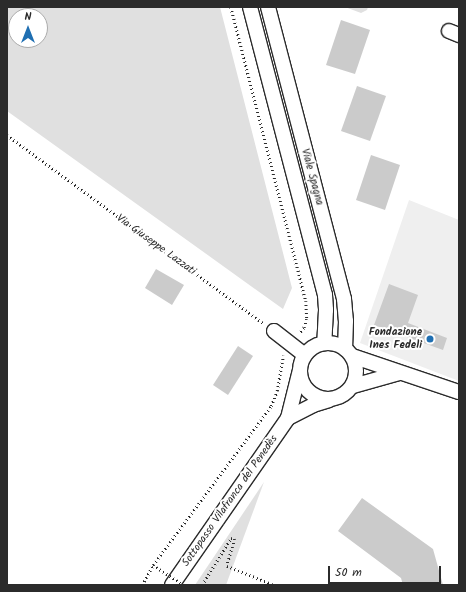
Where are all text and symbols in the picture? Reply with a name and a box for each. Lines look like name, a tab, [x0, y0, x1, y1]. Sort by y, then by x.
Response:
north arrow	[8, 8, 48, 48]
text: N	[25, 8, 31, 26]
street label: Viale Spagna	[298, 147, 326, 207]
street label: Via Giuseppe Lazzati	[114, 212, 198, 278]
place label: Fondazione Ines Fedeli	[369, 326, 422, 352]
marker: Fondazione Ines Fedeli	[425, 334, 435, 344]
street label: Sottopasso Vilafranca del Penedès	[179, 433, 281, 569]
scale bar	[330, 558, 443, 584]
text: 50 m	[335, 563, 362, 582]

